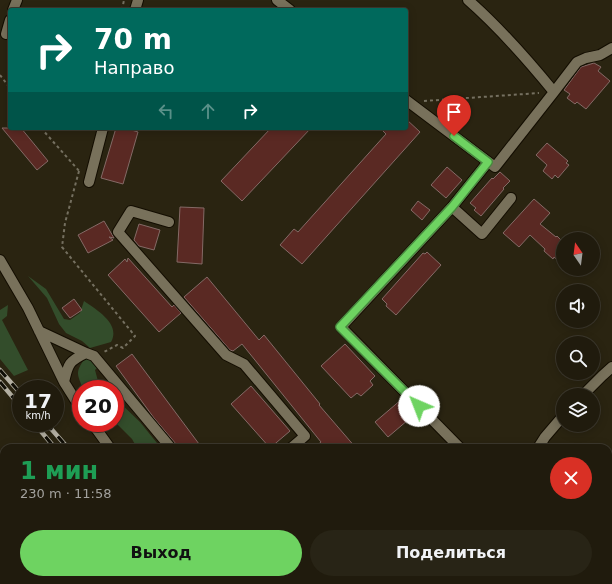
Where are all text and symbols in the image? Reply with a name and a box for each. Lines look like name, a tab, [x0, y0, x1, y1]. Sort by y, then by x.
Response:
text: 70 m	[94, 23, 172, 56]
icon: right	[28, 24, 80, 76]
text: Направо	[94, 57, 174, 78]
pin	[437, 95, 471, 136]
icon: left	[155, 100, 177, 122]
icon: ahead	[197, 100, 219, 122]
icon: right	[239, 100, 261, 122]
icon: arrive	[443, 101, 465, 123]
north arrow	[556, 232, 600, 276]
map controls	[556, 232, 600, 432]
button: sound	[556, 284, 600, 328]
button: search	[556, 336, 600, 380]
speed limit sign: 20	[72, 380, 124, 432]
position arrow	[398, 385, 440, 427]
button: layers	[556, 388, 600, 432]
text: 17	[24, 389, 52, 413]
text: km/h	[25, 410, 51, 421]
text: 1 мин	[20, 457, 98, 485]
button: close	[550, 457, 592, 499]
text: 230 m · 11:58	[20, 486, 111, 501]
button: Выход	[20, 530, 302, 576]
button: Поделиться	[310, 530, 592, 576]

